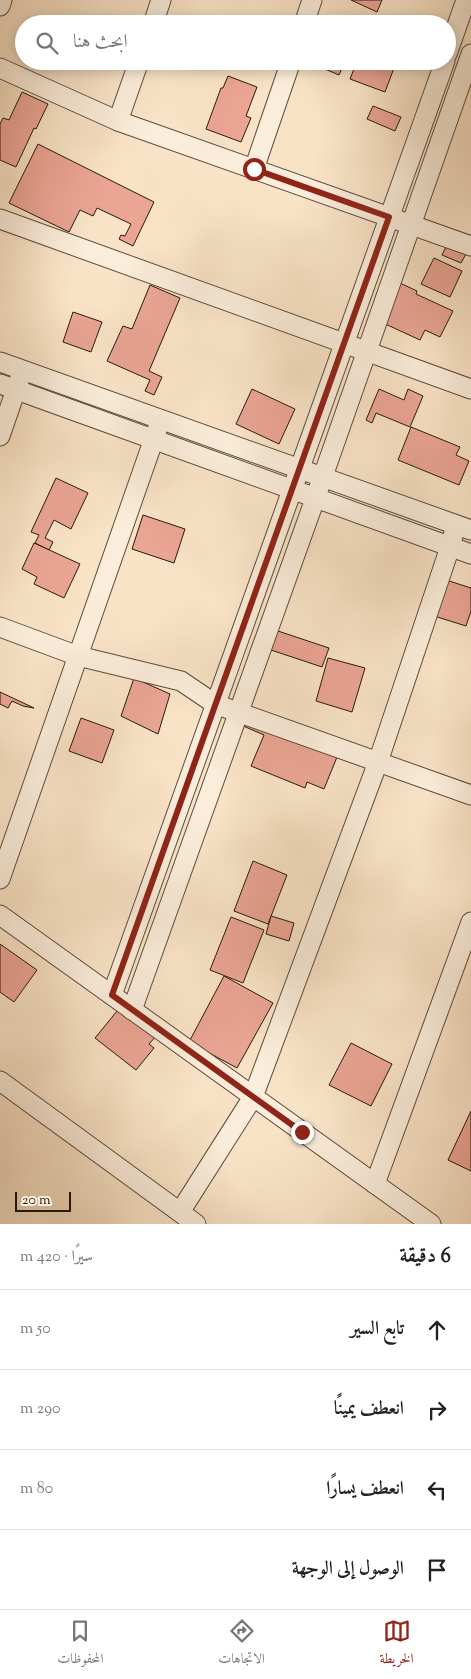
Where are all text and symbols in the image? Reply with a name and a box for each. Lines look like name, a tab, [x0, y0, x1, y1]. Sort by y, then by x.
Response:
search box	[15, 15, 456, 70]
icon: search	[33, 29, 61, 57]
text: ابحث هنا	[73, 29, 128, 56]
route start	[243, 158, 266, 181]
route end	[291, 1121, 314, 1144]
scale bar	[15, 1189, 71, 1212]
text: 20 m	[22, 1191, 51, 1211]
text: 6 دقيقة	[399, 1242, 451, 1272]
text: سيرًا · 420 m	[20, 1246, 93, 1269]
text: تابع السير	[350, 1316, 404, 1343]
icon: ahead	[423, 1316, 451, 1344]
text: 50 m	[20, 1318, 51, 1341]
text: انعطف يمينًا	[334, 1396, 404, 1423]
icon: right	[423, 1396, 451, 1424]
text: 290 m	[20, 1398, 60, 1421]
text: انعطف يسارًا	[326, 1476, 404, 1503]
icon: left	[423, 1476, 451, 1504]
text: 80 m	[20, 1478, 53, 1501]
text: الوصول إلى الوجهة	[292, 1556, 404, 1583]
icon: arrive	[423, 1556, 451, 1584]
tab: المحفوظات	[57, 1617, 104, 1672]
tab: الاتجاهات	[218, 1617, 265, 1672]
tab: الخريطة	[380, 1617, 414, 1672]

